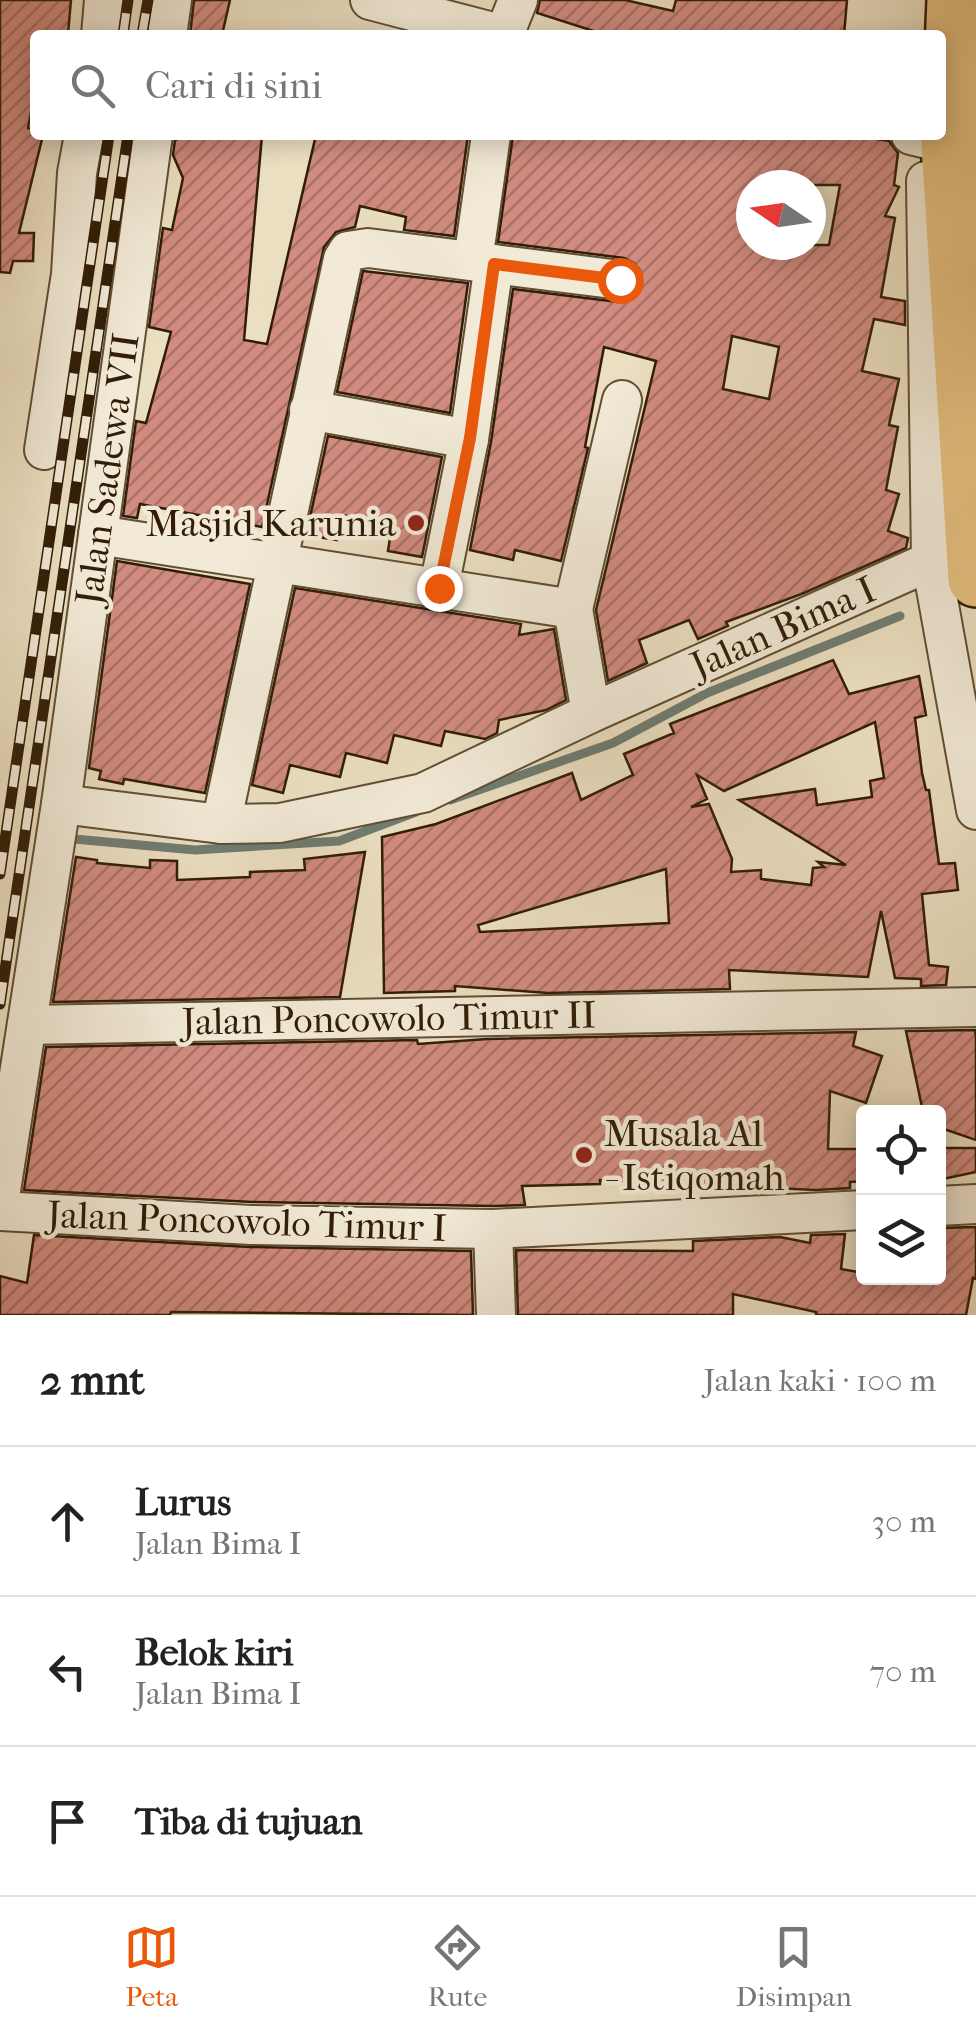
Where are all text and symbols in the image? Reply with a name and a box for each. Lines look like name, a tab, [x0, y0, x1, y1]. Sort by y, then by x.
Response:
search box	[30, 30, 946, 140]
icon: search	[65, 58, 120, 113]
text: Cari di sini	[145, 63, 322, 108]
north arrow	[736, 170, 826, 260]
route start	[598, 258, 644, 304]
street label: Jalan Sadewa VII	[66, 330, 149, 611]
place label: Masjid Karunia	[146, 501, 396, 546]
marker: Masjid Karunia	[405, 512, 427, 534]
route end	[417, 566, 463, 612]
street label: Jalan Bima I	[681, 567, 883, 689]
street label: Jalan Poncowolo Timur II	[178, 992, 597, 1045]
map controls	[856, 1105, 946, 1285]
button: locate	[856, 1105, 946, 1195]
place label: Musala Al - Istiqomah	[604, 1111, 785, 1200]
marker: Musala Al - Istiqomah	[573, 1144, 595, 1166]
street label: Jalan Poncowolo Timur I	[43, 1192, 447, 1251]
button: layers	[856, 1195, 946, 1285]
text: 2 mnt	[40, 1356, 145, 1405]
text: Jalan kaki · 100 m	[703, 1362, 936, 1399]
text: Lurus	[135, 1480, 231, 1525]
icon: ahead	[40, 1494, 95, 1549]
text: 30 m	[872, 1503, 936, 1540]
text: Jalan Bima I	[135, 1525, 301, 1562]
text: Belok kiri	[135, 1630, 294, 1675]
icon: left	[40, 1644, 95, 1699]
text: 70 m	[870, 1653, 936, 1690]
text: Jalan Bima I	[135, 1675, 301, 1712]
icon: arrive	[40, 1794, 95, 1849]
text: Tiba di tujuan	[135, 1799, 362, 1844]
tab: Peta	[124, 1920, 179, 2013]
tab: Rute	[428, 1920, 487, 2013]
tab: Disimpan	[736, 1920, 852, 2013]

